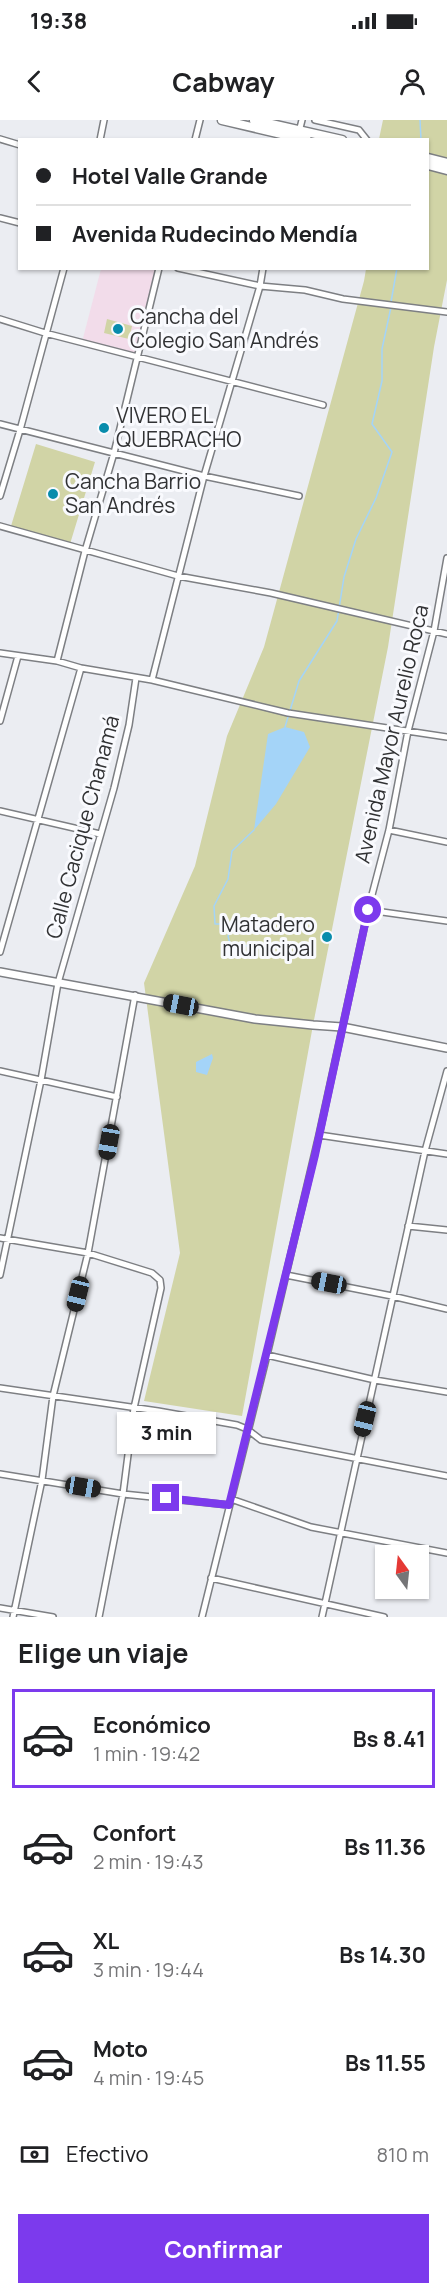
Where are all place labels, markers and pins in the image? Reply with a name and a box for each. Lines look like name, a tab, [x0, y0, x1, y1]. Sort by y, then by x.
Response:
place label: Cancha del Colegio San Andrés	[130, 302, 319, 354]
marker: Cancha del Colegio San Andrés	[111, 322, 125, 336]
place label: VIVERO EL QUEBRACHO	[116, 401, 242, 453]
marker: VIVERO EL QUEBRACHO	[97, 421, 111, 435]
place label: Cancha Barrio San Andrés	[65, 467, 201, 519]
marker: Cancha Barrio San Andrés	[46, 487, 60, 501]
place label: Matadero municipal	[221, 910, 315, 962]
marker: Matadero municipal	[320, 930, 334, 944]

